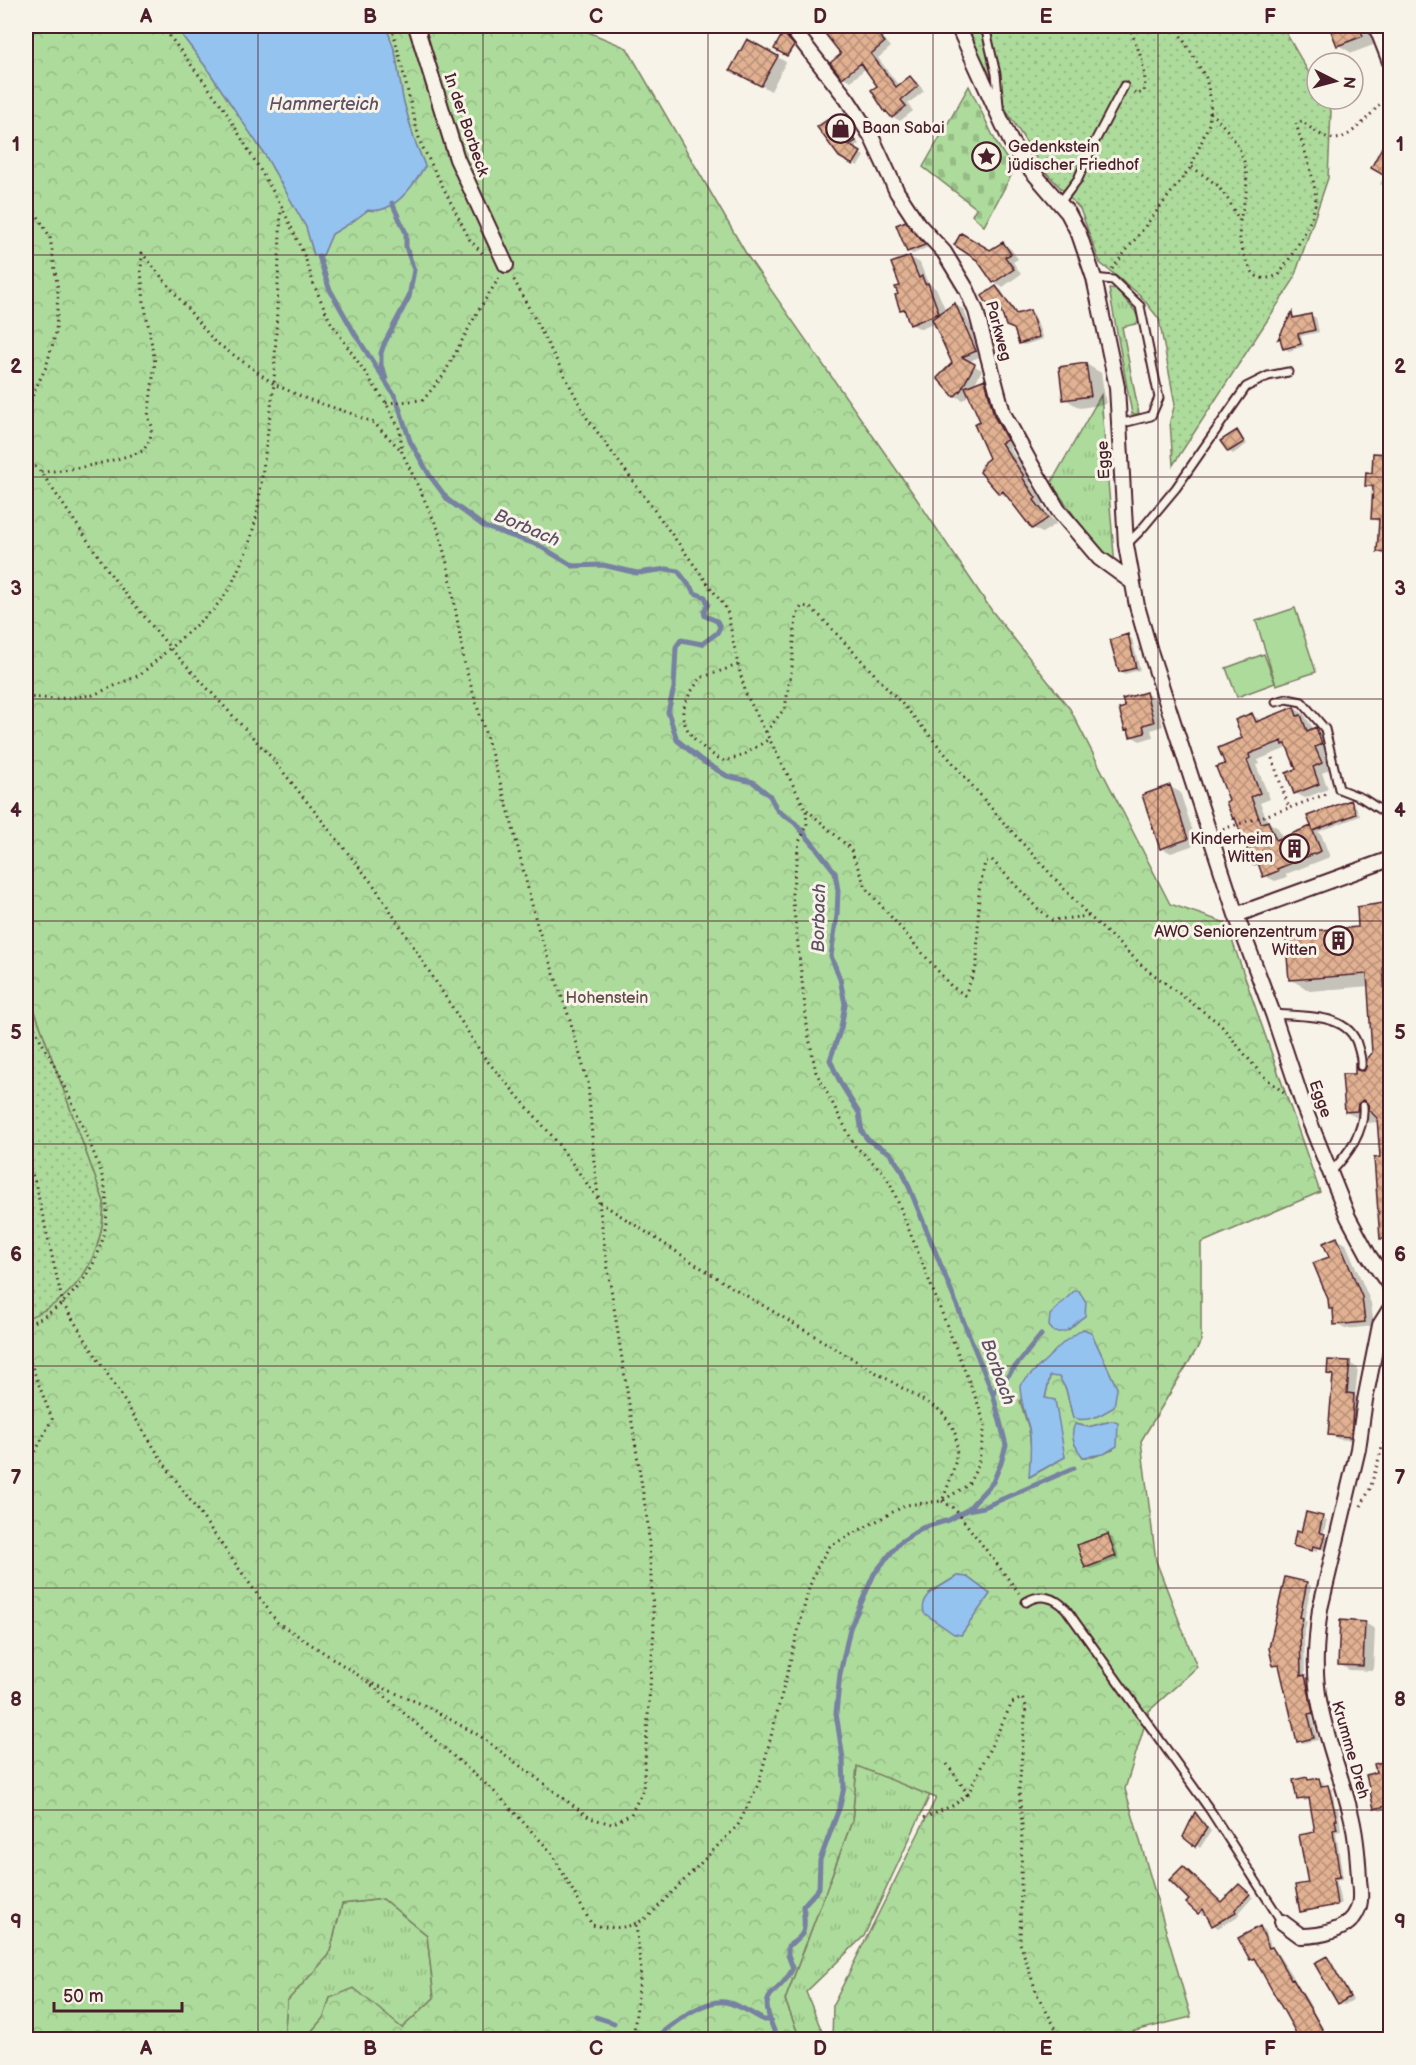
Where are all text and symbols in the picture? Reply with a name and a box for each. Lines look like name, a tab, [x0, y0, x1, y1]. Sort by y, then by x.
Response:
text: A	[139, 5, 153, 29]
text: B	[363, 5, 377, 29]
text: C	[589, 5, 603, 29]
text: D	[813, 5, 827, 29]
text: E	[1040, 5, 1053, 29]
text: F	[1264, 5, 1276, 29]
north arrow	[1305, 51, 1365, 111]
street label: In der Borbeck	[439, 71, 493, 179]
text: N	[1338, 75, 1359, 89]
water label: Hammerteich	[269, 94, 379, 115]
shop icon: Baan Sabai	[825, 112, 857, 144]
place label: Baan Sabai	[862, 119, 945, 138]
text: 1	[12, 133, 20, 157]
text: 1	[1396, 133, 1404, 157]
place label: Gedenkstein jüdischer Friedhof	[1007, 138, 1139, 175]
place icon: Gedenkstein jüdischer Friedhof	[971, 140, 1003, 172]
street label: Parkweg	[981, 299, 1015, 363]
text: 2	[10, 355, 22, 379]
text: 2	[1394, 355, 1406, 379]
street label: Egge	[1093, 440, 1114, 480]
water label: Borbach	[491, 505, 563, 551]
text: 3	[10, 577, 22, 601]
text: 3	[1394, 577, 1406, 601]
text: 4	[10, 799, 22, 823]
text: 4	[1394, 799, 1406, 823]
place label: Kinderheim Witten	[1190, 830, 1273, 867]
building icon: Kinderheim Witten	[1278, 832, 1310, 864]
water label: Borbach	[808, 883, 830, 953]
place label: AWO Seniorenzentrum Witten	[1154, 923, 1317, 960]
building icon: AWO Seniorenzentrum Witten	[1322, 925, 1354, 957]
park label: Hohenstein	[566, 989, 648, 1008]
text: 5	[10, 1021, 22, 1045]
text: 5	[1394, 1021, 1406, 1045]
street label: Egge	[1304, 1078, 1336, 1121]
text: 6	[10, 1243, 22, 1267]
text: 6	[1394, 1243, 1406, 1267]
water label: Borbach	[976, 1336, 1020, 1408]
text: 7	[10, 1466, 22, 1490]
text: 7	[1394, 1466, 1406, 1490]
text: 8	[10, 1688, 22, 1712]
text: 8	[1394, 1688, 1406, 1712]
street label: Krumme Dreh	[1327, 1699, 1373, 1801]
text: 9	[10, 1910, 22, 1934]
text: 9	[1394, 1910, 1406, 1934]
scale bar	[54, 1975, 182, 2013]
text: 50 m	[63, 1986, 104, 2007]
text: A	[139, 2037, 153, 2061]
text: B	[363, 2037, 377, 2061]
text: C	[589, 2037, 603, 2061]
text: D	[813, 2037, 827, 2061]
text: E	[1040, 2037, 1053, 2061]
text: F	[1264, 2037, 1276, 2061]

